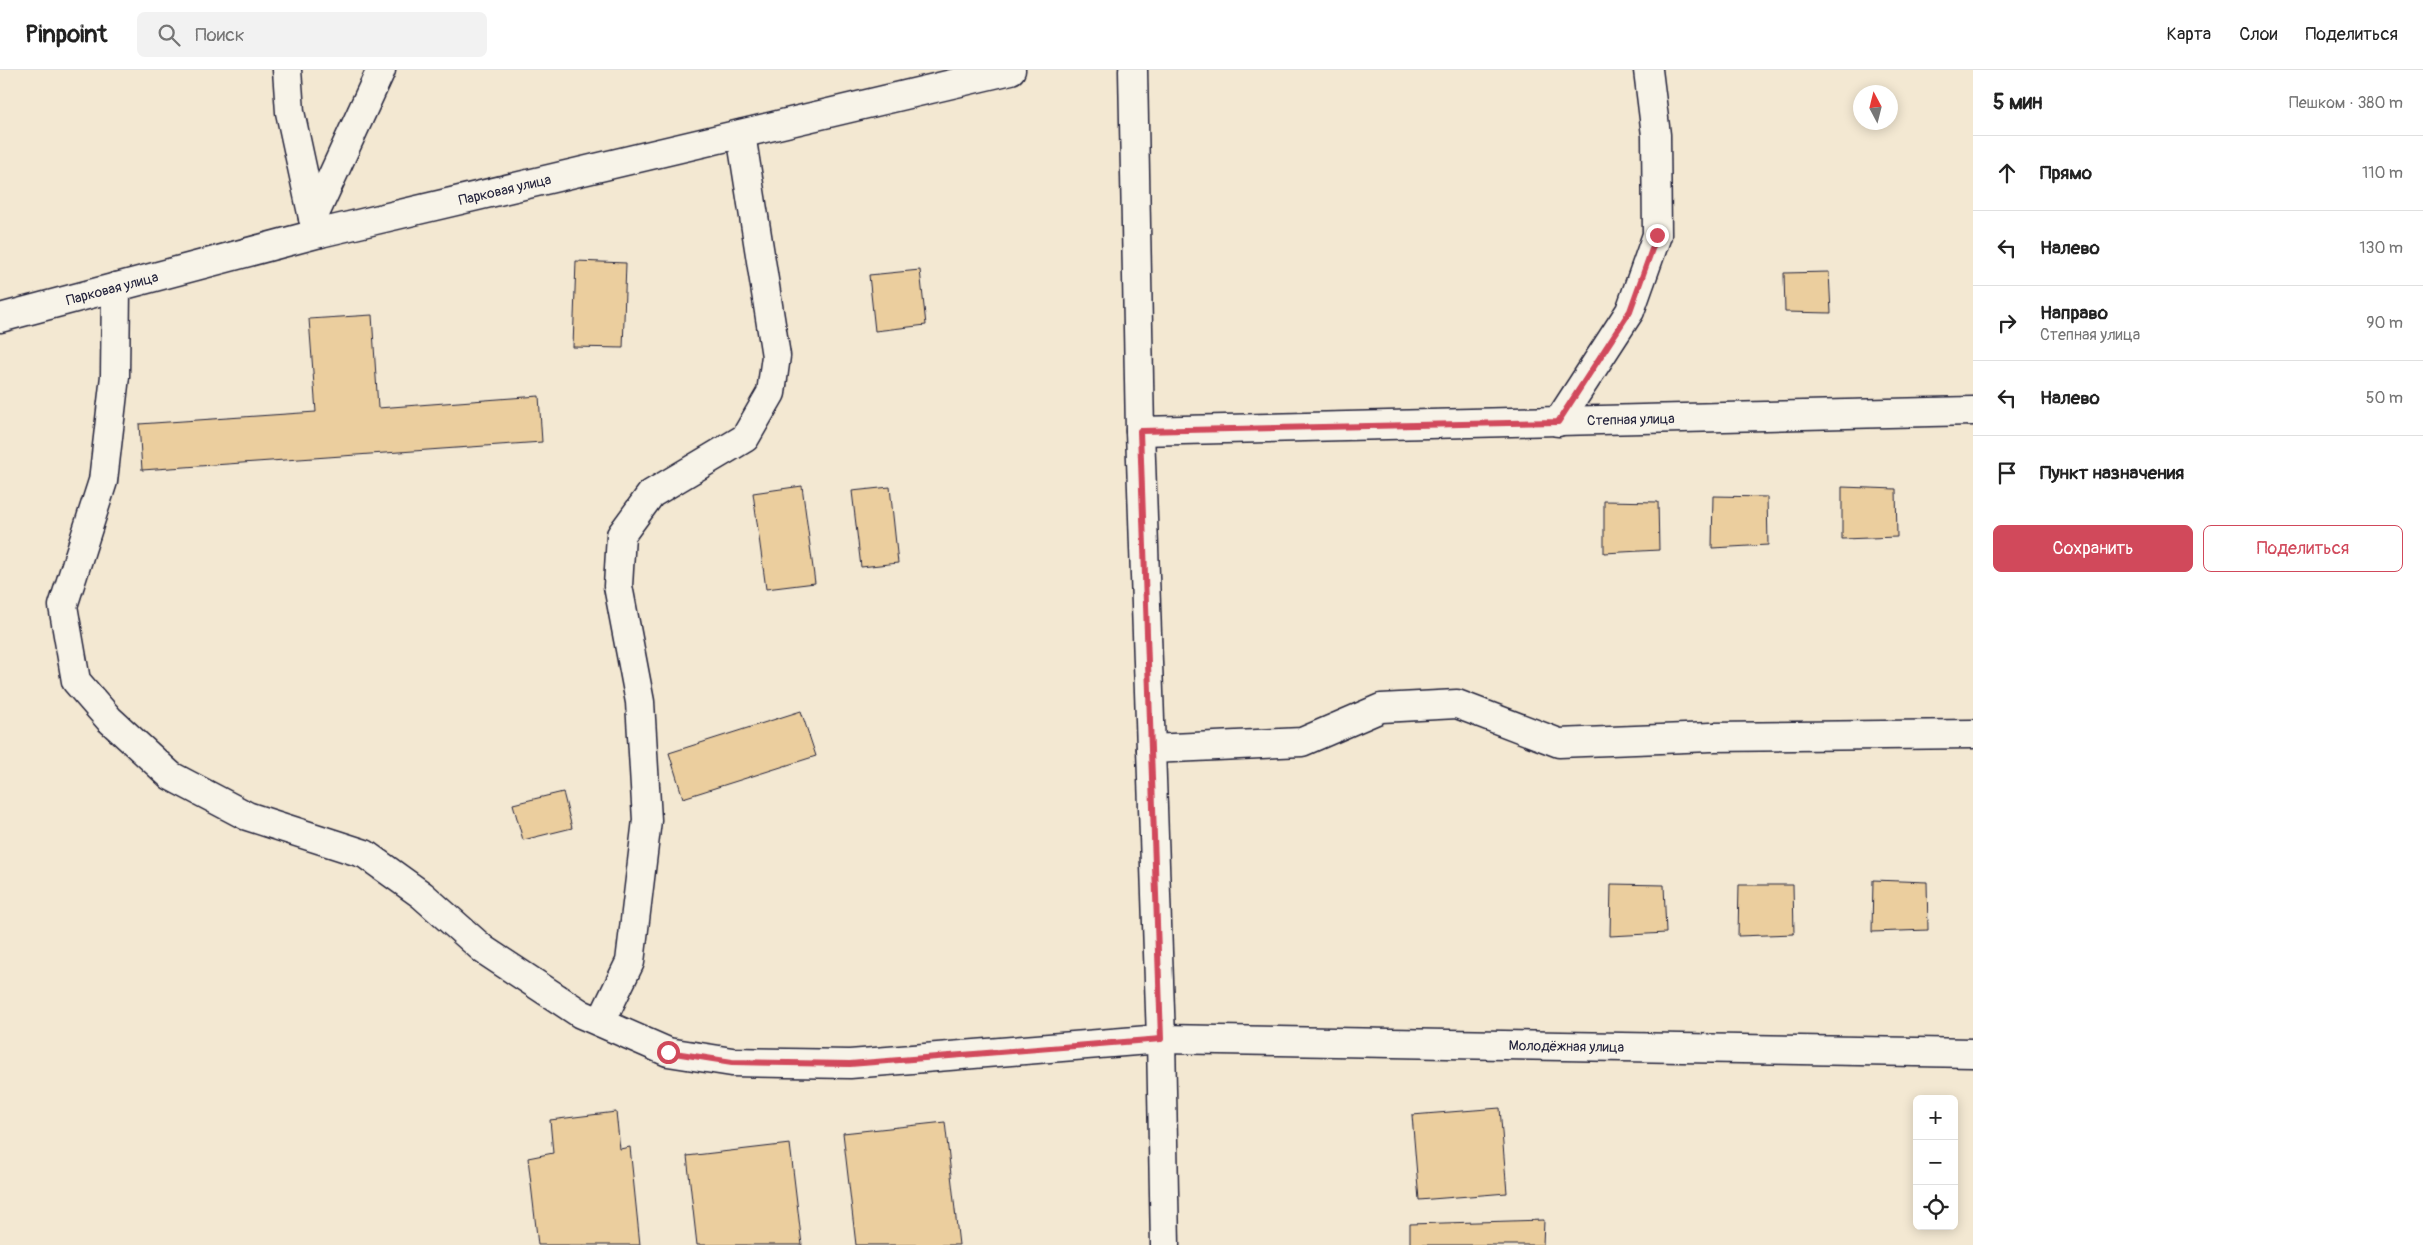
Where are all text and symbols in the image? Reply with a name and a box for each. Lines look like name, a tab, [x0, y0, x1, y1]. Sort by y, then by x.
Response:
search box	[137, 12, 487, 57]
text: Pinpoint	[25, 20, 107, 49]
icon: search	[155, 21, 183, 49]
text: Поиск	[195, 23, 245, 47]
text: Карта	[2167, 23, 2211, 46]
text: Слои	[2239, 23, 2277, 46]
text: Поделиться	[2305, 23, 2398, 46]
north arrow	[1853, 85, 1898, 130]
text: 5 мин	[1993, 89, 2043, 116]
text: Пешком · 380 m	[2289, 93, 2403, 113]
icon: ahead	[1993, 159, 2021, 187]
text: Прямо	[2040, 161, 2092, 185]
text: 110 m	[2362, 163, 2403, 183]
street label: Парковая улица	[457, 170, 553, 208]
route end	[1646, 224, 1669, 247]
icon: left	[1993, 234, 2021, 262]
text: Налево	[2040, 236, 2100, 260]
text: 130 m	[2359, 238, 2403, 258]
street label: Парковая улица	[64, 268, 160, 309]
text: Направо	[2040, 301, 2108, 325]
icon: right	[1993, 309, 2021, 337]
text: 90 m	[2366, 313, 2403, 333]
text: Степная улица	[2040, 325, 2140, 345]
icon: left	[1993, 384, 2021, 412]
text: Налево	[2040, 386, 2100, 410]
text: 50 m	[2366, 388, 2403, 408]
street label: Степная улица	[1587, 410, 1675, 429]
icon: arrive	[1993, 459, 2021, 487]
text: Пункт назначения	[2040, 461, 2184, 485]
button: Сохранить	[1993, 525, 2193, 572]
button: Поделиться	[2203, 525, 2403, 572]
street label: Молодёжная улица	[1509, 1036, 1624, 1055]
route start	[657, 1041, 680, 1064]
map controls	[1913, 1095, 1958, 1230]
button: +	[1913, 1095, 1958, 1140]
button: −	[1913, 1140, 1958, 1185]
button: locate	[1913, 1185, 1958, 1230]

